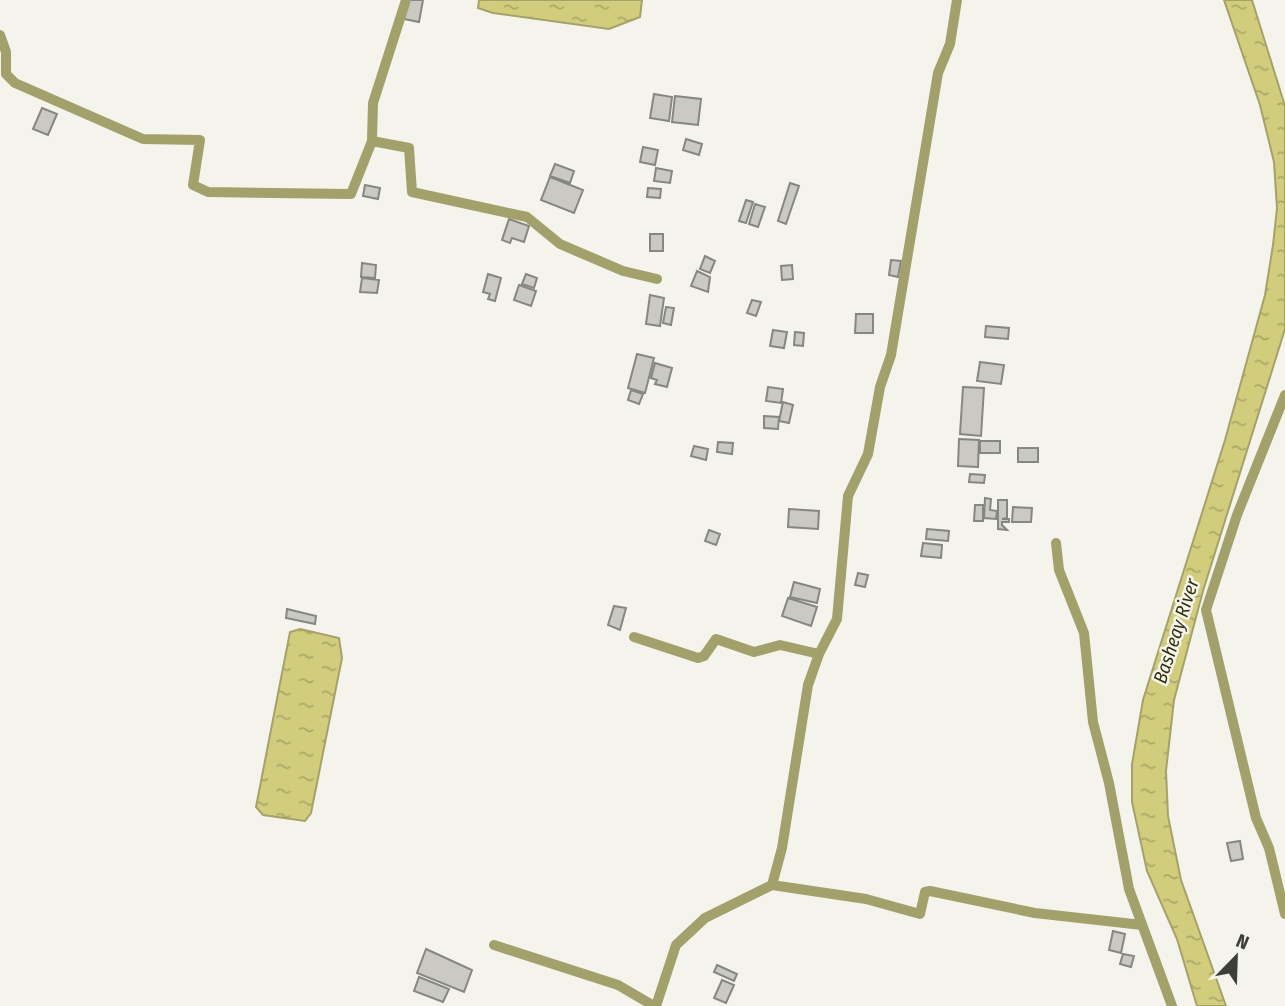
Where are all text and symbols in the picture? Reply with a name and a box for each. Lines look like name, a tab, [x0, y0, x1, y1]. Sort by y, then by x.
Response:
water label: Basheay River	[1148, 574, 1204, 686]
north arrow	[1201, 922, 1271, 992]
text: N	[1233, 929, 1252, 955]

